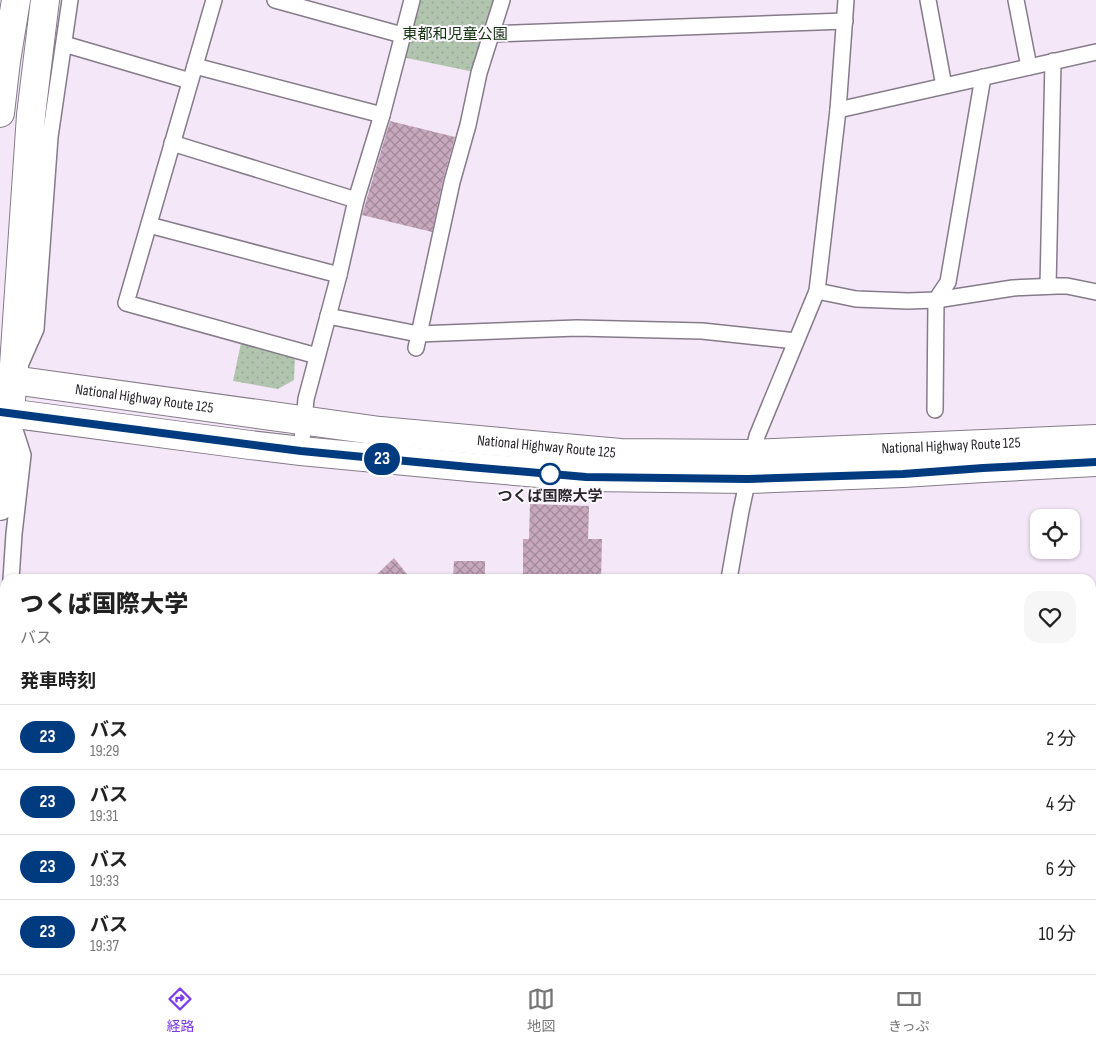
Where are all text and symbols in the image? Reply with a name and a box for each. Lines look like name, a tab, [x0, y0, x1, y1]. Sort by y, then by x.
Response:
park label: 東都和児童公園	[402, 25, 508, 44]
street label: National Highway Route 125	[74, 379, 215, 417]
street label: National Highway Route 125	[476, 430, 617, 462]
street label: National Highway Route 125	[881, 433, 1021, 458]
line badge: 23	[360, 443, 404, 475]
text: 23	[374, 448, 390, 469]
marker: つくば国際大学	[539, 463, 561, 485]
place label: つくば国際大学	[497, 487, 603, 506]
map controls	[1030, 509, 1080, 559]
button: locate	[1030, 509, 1080, 559]
text: つくば国際大学	[20, 590, 188, 619]
button: heart	[1024, 591, 1076, 643]
text: バス	[20, 629, 52, 648]
text: 発車時刻	[20, 670, 96, 693]
text: バス	[90, 719, 128, 742]
text: 23	[40, 726, 55, 747]
text: 2 分	[1046, 728, 1076, 751]
text: 19:29	[90, 742, 119, 761]
text: バス	[90, 784, 128, 807]
text: 23	[40, 791, 55, 812]
text: 4 分	[1046, 793, 1076, 816]
text: 19:31	[90, 807, 118, 826]
text: バス	[90, 849, 128, 872]
text: 23	[40, 856, 55, 877]
text: 6 分	[1046, 858, 1076, 881]
text: 19:33	[90, 872, 119, 891]
text: バス	[90, 914, 128, 937]
text: 23	[40, 921, 55, 942]
text: 10 分	[1039, 923, 1076, 946]
text: 19:37	[90, 937, 119, 956]
tab: 経路	[166, 985, 194, 1035]
tab: 地図	[527, 985, 555, 1035]
tab: きっぷ	[888, 985, 930, 1035]

